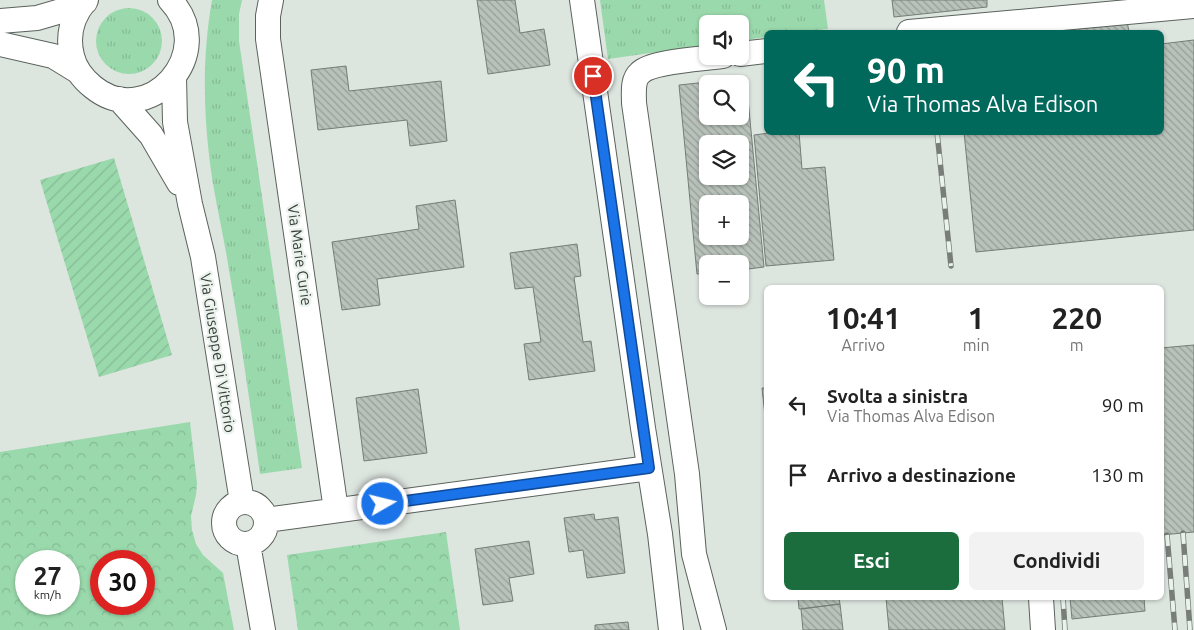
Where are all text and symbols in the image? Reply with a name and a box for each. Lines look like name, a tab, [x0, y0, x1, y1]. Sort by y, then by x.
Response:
map controls	[699, 15, 749, 305]
button: sound	[699, 15, 749, 65]
icon: left	[784, 50, 849, 115]
text: 90 m	[867, 50, 945, 90]
pin	[572, 55, 614, 97]
icon: arrive	[579, 62, 607, 90]
button: search	[699, 75, 749, 125]
text: Via Thomas Alva Edison	[867, 91, 1098, 116]
button: layers	[699, 135, 749, 185]
button: +	[699, 195, 749, 245]
street label: Via Marie Curie	[284, 203, 316, 307]
button: −	[699, 255, 749, 305]
street label: Via Giuseppe Di Vittorio	[197, 272, 239, 434]
text: 10:41	[826, 301, 901, 335]
text: 1	[968, 301, 985, 335]
text: 220	[1051, 301, 1102, 335]
text: Arrivo	[842, 336, 885, 354]
text: min	[963, 336, 990, 354]
text: m	[1070, 336, 1084, 354]
text: Svolta a sinistra	[827, 385, 968, 407]
icon: left	[784, 391, 812, 419]
text: 90 m	[1102, 394, 1144, 416]
text: Via Thomas Alva Edison	[827, 407, 995, 425]
icon: arrive	[784, 461, 812, 489]
text: Arrivo a destinazione	[827, 464, 1016, 486]
text: 130 m	[1091, 464, 1144, 486]
position arrow	[356, 477, 408, 529]
button: Esci	[784, 532, 959, 590]
button: Condividi	[969, 532, 1144, 590]
speed limit sign: 30	[90, 550, 155, 615]
text: 27	[33, 562, 62, 590]
text: km/h	[34, 588, 61, 601]

